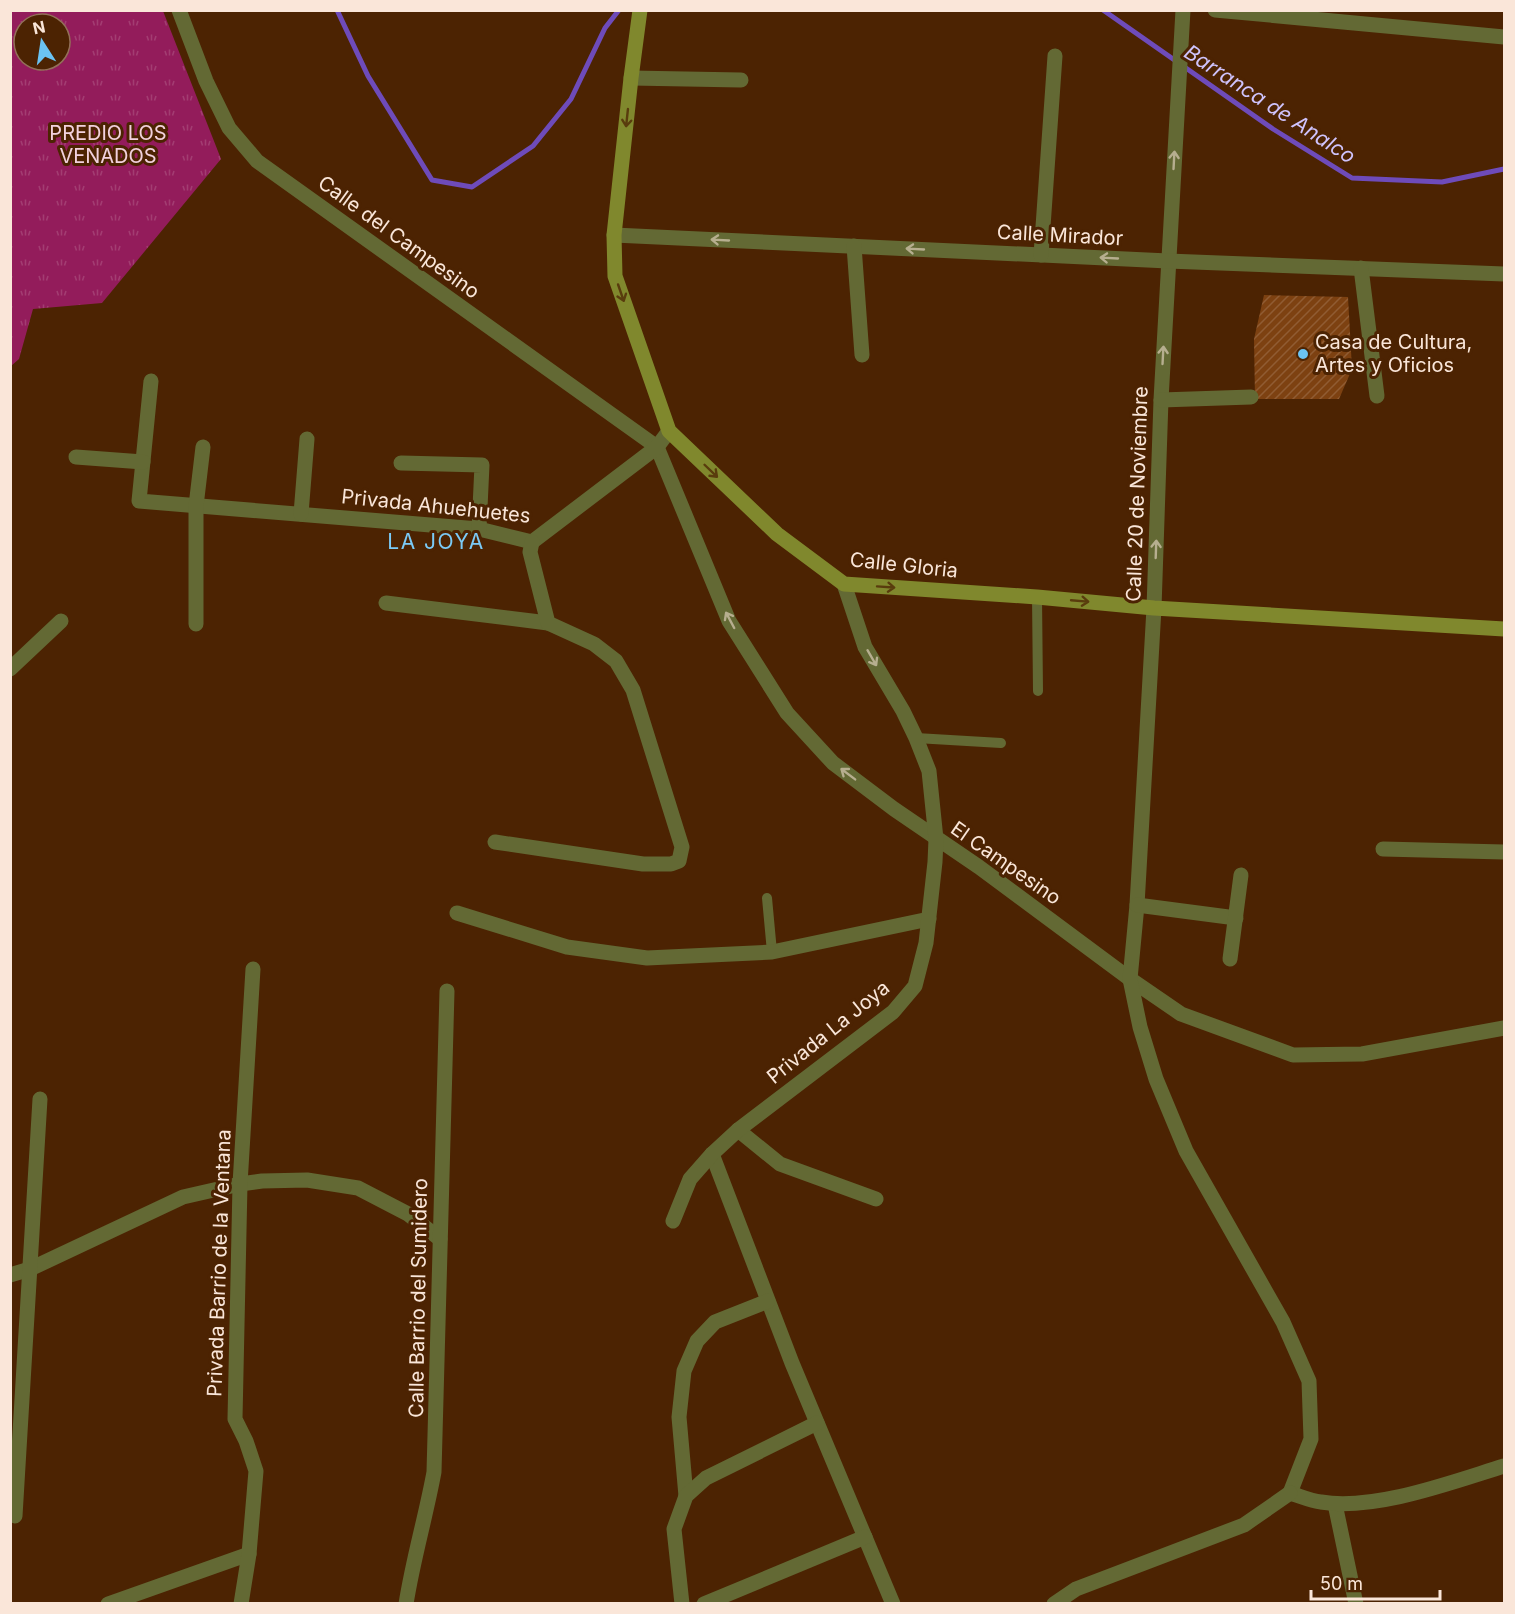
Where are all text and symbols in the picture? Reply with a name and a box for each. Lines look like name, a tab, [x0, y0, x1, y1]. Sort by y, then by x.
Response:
north arrow	[12, 12, 72, 72]
text: N	[31, 16, 47, 38]
water label: Barranca de Analco	[1180, 39, 1360, 169]
one-way arrow	[621, 107, 632, 127]
park label: PREDIO LOS VENADOS	[49, 121, 167, 168]
one-way arrow	[1168, 150, 1179, 170]
street label: Calle del Campesino	[314, 170, 484, 304]
street label: Calle Mirador	[996, 220, 1124, 250]
one-way arrow	[710, 235, 730, 246]
one-way arrow	[905, 244, 925, 255]
one-way arrow	[1100, 253, 1120, 264]
one-way arrow	[616, 283, 627, 302]
place label: Casa de Cultura, Artes y Oficios	[1315, 330, 1472, 377]
one-way arrow	[1158, 345, 1169, 365]
marker: Casa de Cultura, Artes y Oficios	[1296, 347, 1310, 361]
street label: Calle 20 de Noviembre	[1121, 386, 1153, 602]
one-way arrow	[704, 464, 719, 479]
street label: Privada Ahuehuetes	[340, 484, 532, 528]
district label: LA JOYA	[387, 529, 485, 554]
one-way arrow	[1150, 540, 1162, 560]
street label: Calle Gloria	[849, 547, 959, 583]
one-way arrow	[875, 582, 895, 593]
one-way arrow	[1070, 596, 1089, 607]
one-way arrow	[724, 612, 735, 630]
one-way arrow	[866, 649, 878, 666]
one-way arrow	[840, 767, 856, 780]
street label: El Campesino	[946, 816, 1066, 910]
street label: Privada La Joya	[762, 975, 894, 1089]
street label: Privada Barrio de la Ventana	[202, 1129, 236, 1397]
street label: Calle Barrio del Sumidero	[404, 1178, 432, 1418]
scale bar	[1311, 1563, 1440, 1601]
text: 50 m	[1320, 1573, 1363, 1594]

